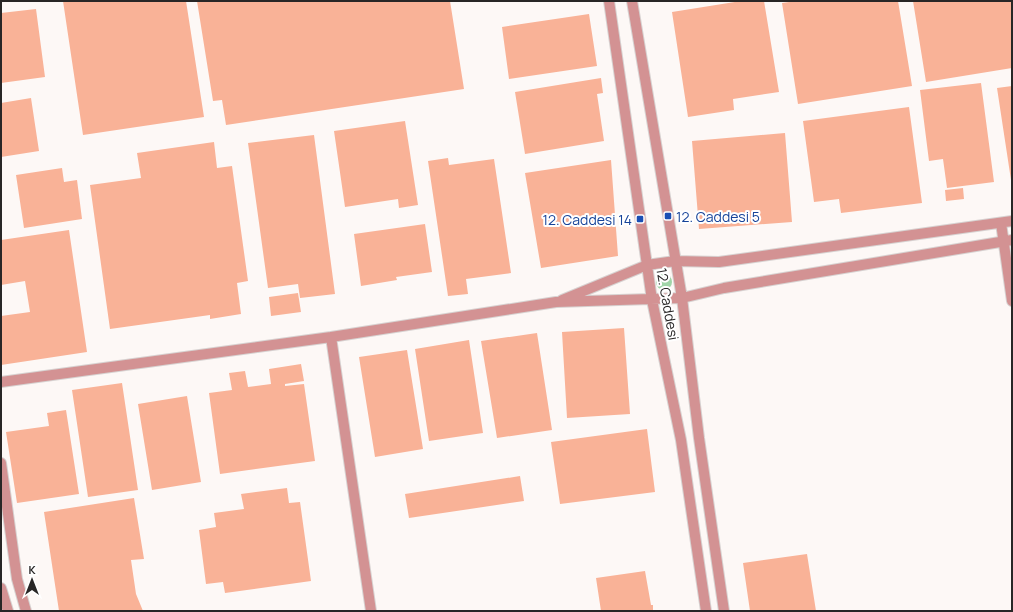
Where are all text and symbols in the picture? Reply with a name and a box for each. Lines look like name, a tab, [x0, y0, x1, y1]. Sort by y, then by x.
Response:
place label: 12. Caddesi 5	[676, 207, 760, 226]
place label: 12. Caddesi 14	[543, 210, 632, 229]
marker: 12. Caddesi 5	[663, 211, 673, 221]
marker: 12. Caddesi 14	[635, 214, 645, 224]
street label: 12. Caddesi	[652, 266, 684, 342]
north arrow	[12, 560, 52, 600]
text: K	[28, 562, 36, 577]

